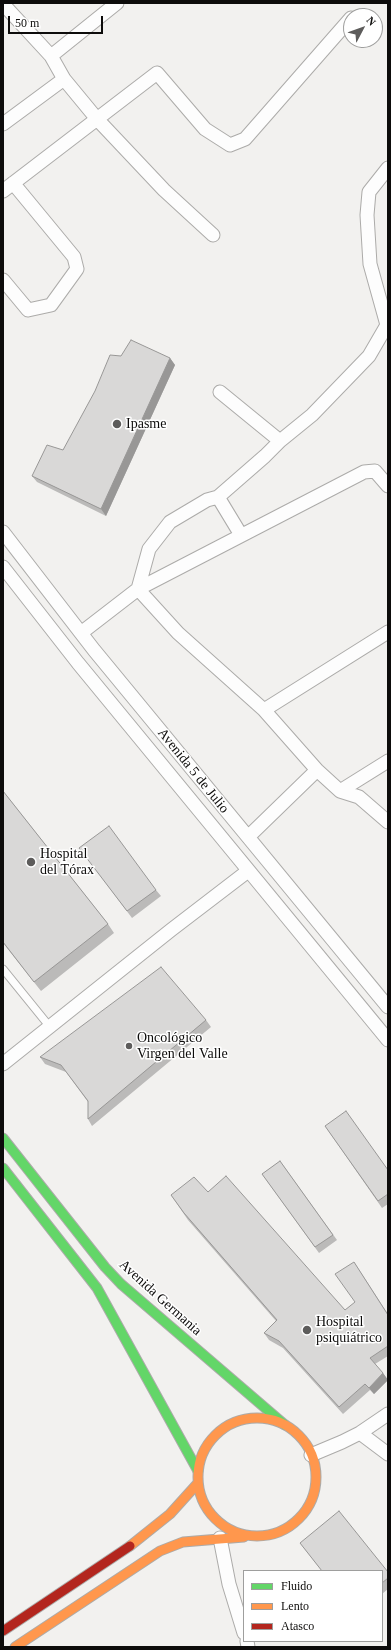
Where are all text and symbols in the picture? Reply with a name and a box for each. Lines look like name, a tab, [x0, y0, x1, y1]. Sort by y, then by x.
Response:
scale bar	[10, 8, 105, 34]
north arrow	[343, 8, 383, 48]
text: N	[364, 14, 378, 28]
text: 50 m	[15, 16, 39, 30]
place label: Ipasme	[126, 416, 166, 432]
marker: Ipasme	[111, 418, 123, 430]
street label: Avenida 5 de Julio	[154, 725, 232, 817]
place label: Hospital del Tórax	[40, 846, 94, 878]
marker: Hospital del Tórax	[25, 856, 37, 868]
place label: Oncológico Virgen del Valle	[137, 1030, 228, 1062]
marker: Oncológico Virgen del Valle	[124, 1041, 134, 1051]
street label: Avenida Germania	[115, 1257, 205, 1339]
place label: Hospital psiquiátrico	[316, 1314, 382, 1346]
marker: Hospital psiquiátrico	[301, 1324, 313, 1336]
legend	[243, 1570, 383, 1642]
text: Fluido	[281, 1579, 312, 1593]
text: Lento	[281, 1599, 309, 1613]
text: Atasco	[281, 1619, 314, 1633]

